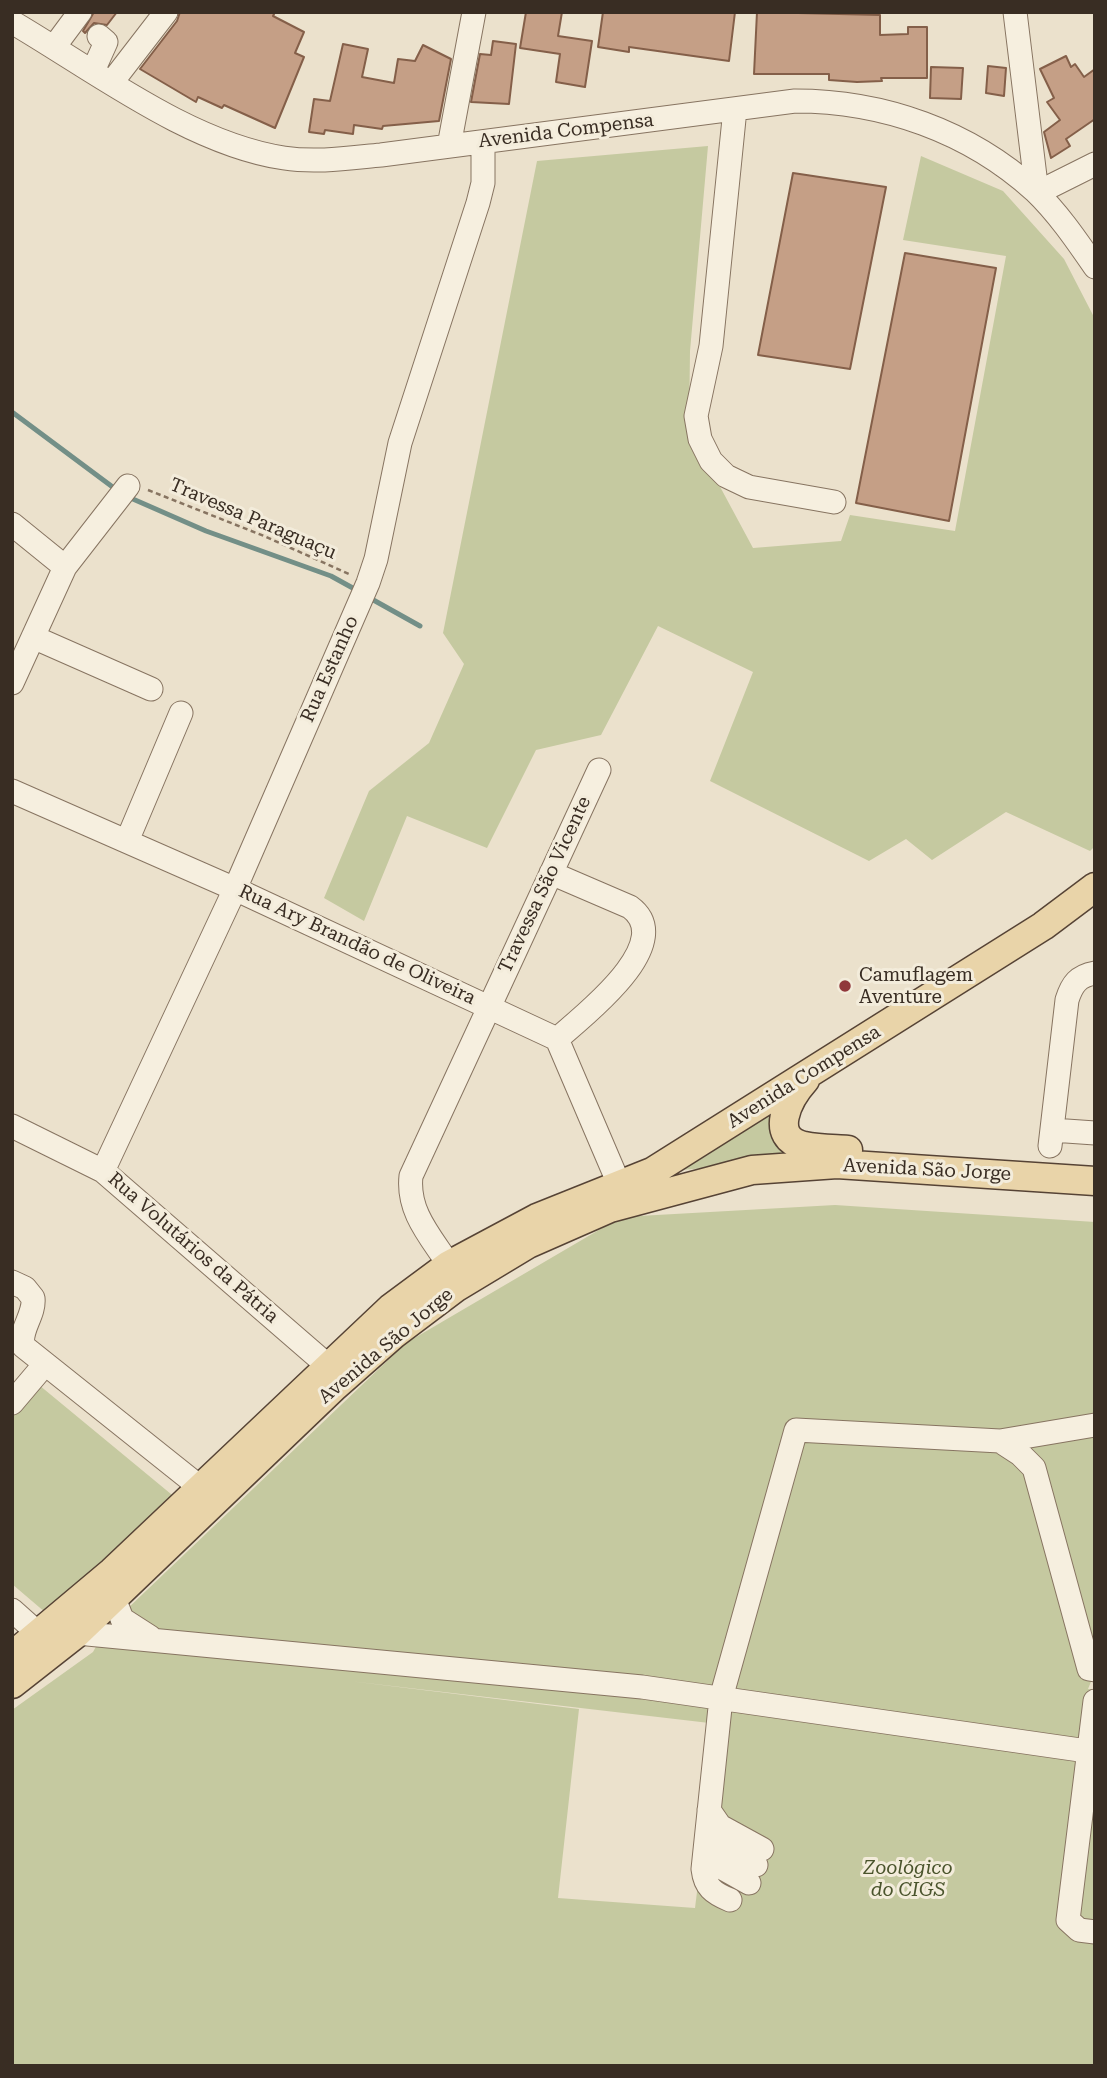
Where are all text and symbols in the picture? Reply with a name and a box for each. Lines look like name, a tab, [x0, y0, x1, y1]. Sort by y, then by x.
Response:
street label: Avenida Compensa	[477, 109, 655, 153]
street label: Travessa Paraguaçu	[166, 474, 340, 564]
street label: Rua Estanho	[296, 612, 364, 726]
street label: Travessa São Vicente	[494, 793, 596, 977]
street label: Rua Ary Brandão de Oliveira	[235, 880, 479, 1010]
place label: Camuflagem Aventure	[859, 964, 973, 1008]
marker: Camuflagem Aventure	[837, 978, 853, 994]
street label: Avenida Compensa	[723, 1021, 885, 1133]
street label: Avenida São Jorge	[842, 1154, 1012, 1186]
street label: Rua Volutários da Pátria	[103, 1168, 283, 1328]
street label: Avenida São Jorge	[314, 1283, 458, 1409]
park label: Zoológico do CIGS	[863, 1857, 953, 1901]

